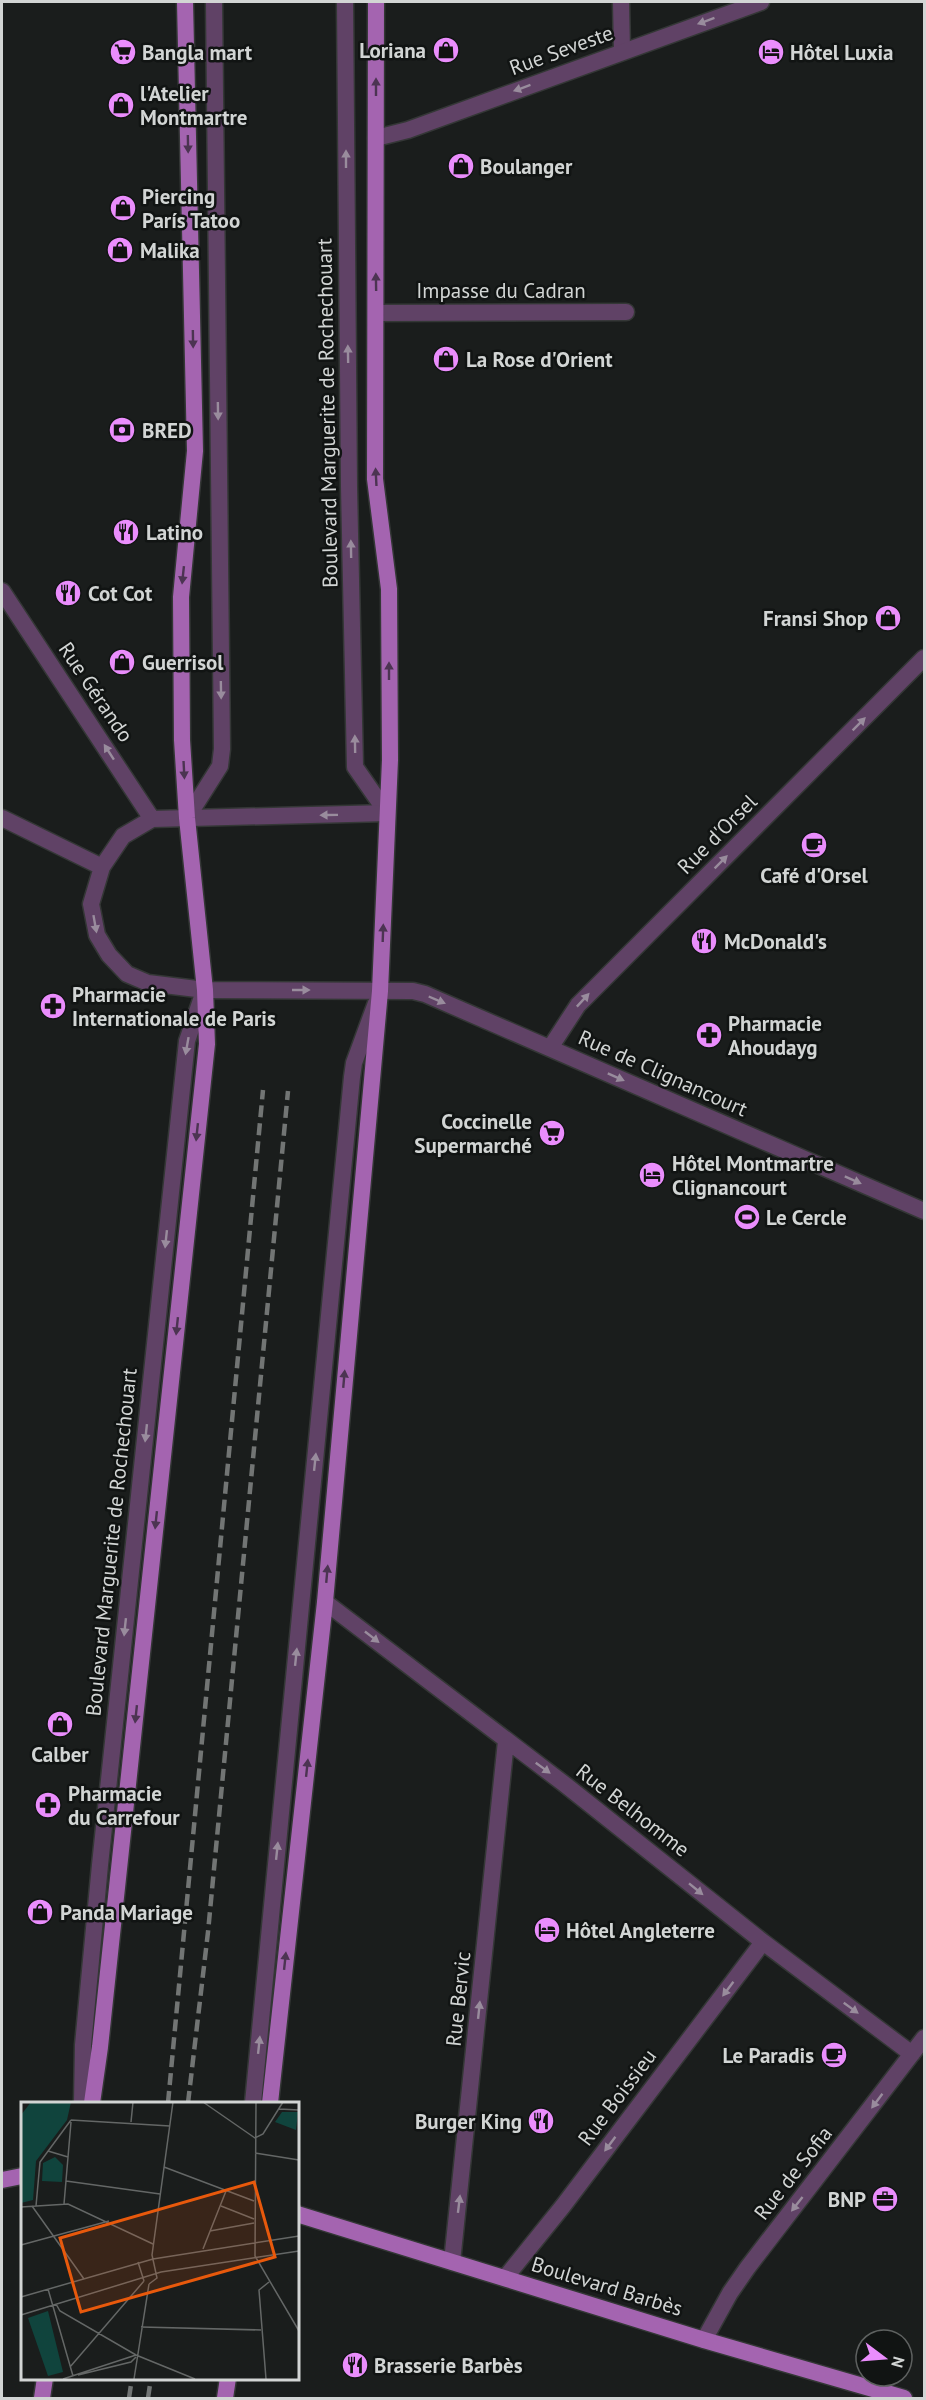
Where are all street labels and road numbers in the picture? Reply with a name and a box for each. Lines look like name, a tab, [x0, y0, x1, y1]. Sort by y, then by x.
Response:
street label: Rue Seveste	[506, 19, 616, 81]
street label: Boulevard Marguerite de Rochechouart	[310, 238, 344, 588]
street label: Impasse du Cadran	[416, 277, 586, 304]
street label: Rue Gérando	[53, 637, 139, 747]
street label: Rue d'Orsel	[671, 788, 763, 880]
street label: Rue de Clignancourt	[574, 1024, 752, 1122]
street label: Boulevard Marguerite de Rochechouart	[79, 1367, 143, 1717]
street label: Rue Belhomme	[571, 1757, 695, 1863]
street label: Rue Bervic	[440, 1950, 476, 2048]
street label: Rue Boissieu	[572, 2043, 662, 2151]
street label: Rue de Sofia	[748, 2121, 838, 2225]
street label: Boulevard Barbès	[528, 2250, 686, 2322]

